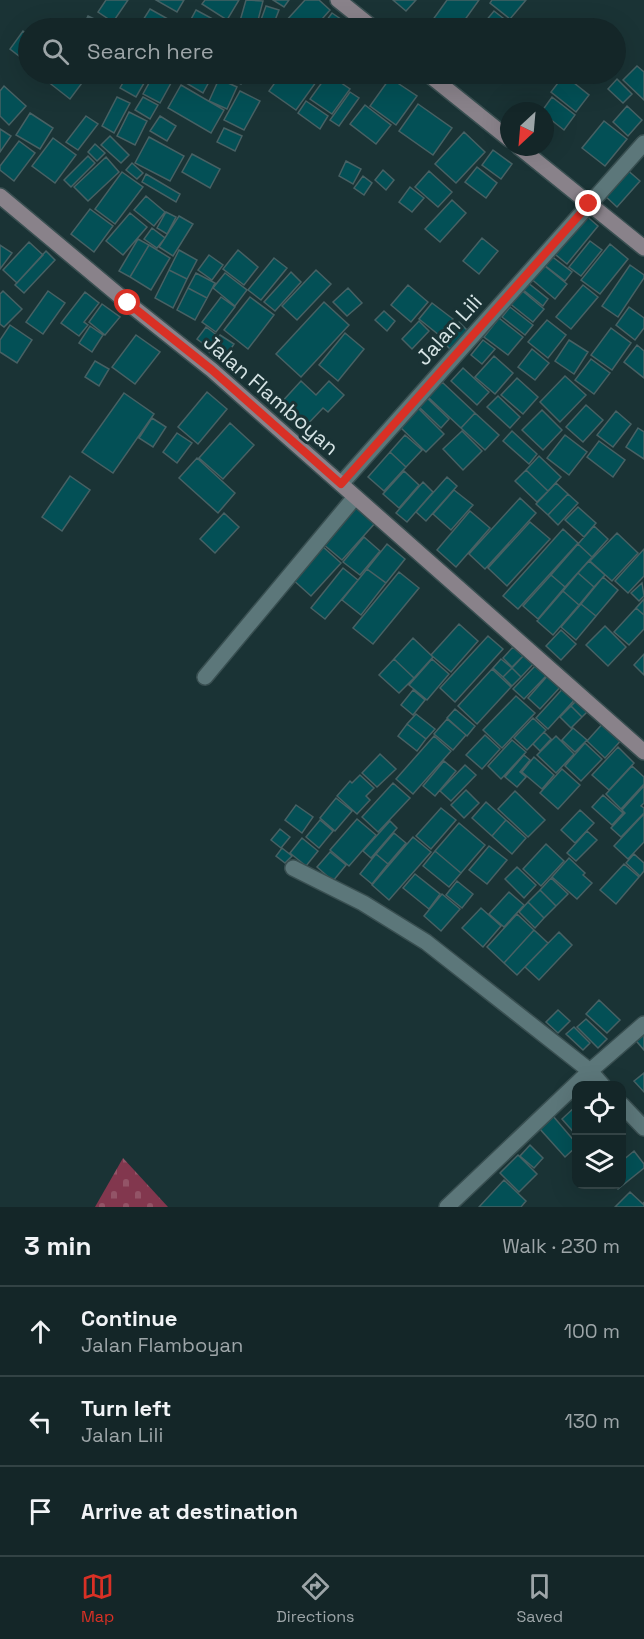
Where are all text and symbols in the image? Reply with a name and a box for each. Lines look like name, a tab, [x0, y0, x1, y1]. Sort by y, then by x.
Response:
search box	[18, 18, 626, 84]
icon: search	[39, 35, 72, 68]
text: Search here	[87, 37, 214, 65]
north arrow	[500, 102, 554, 156]
route end	[575, 190, 601, 216]
route start	[114, 289, 140, 315]
street label: Jalan Lili	[410, 289, 488, 371]
street label: Jalan Flamboyan	[198, 329, 345, 461]
map controls	[572, 1081, 626, 1189]
button: locate	[572, 1081, 626, 1135]
button: layers	[572, 1135, 626, 1189]
text: 3 min	[24, 1229, 92, 1263]
text: Walk · 230 m	[502, 1233, 620, 1259]
text: Continue	[81, 1304, 177, 1332]
icon: ahead	[24, 1315, 57, 1348]
text: 100 m	[564, 1318, 620, 1344]
text: Jalan Flamboyan	[81, 1332, 243, 1358]
text: Turn left	[81, 1394, 171, 1422]
icon: left	[24, 1405, 57, 1438]
text: 130 m	[564, 1408, 620, 1434]
text: Jalan Lili	[81, 1422, 163, 1448]
icon: arrive	[24, 1495, 57, 1528]
text: Arrive at destination	[81, 1497, 298, 1525]
tab: Map	[81, 1570, 114, 1627]
tab: Directions	[276, 1570, 355, 1627]
tab: Saved	[516, 1570, 563, 1627]

